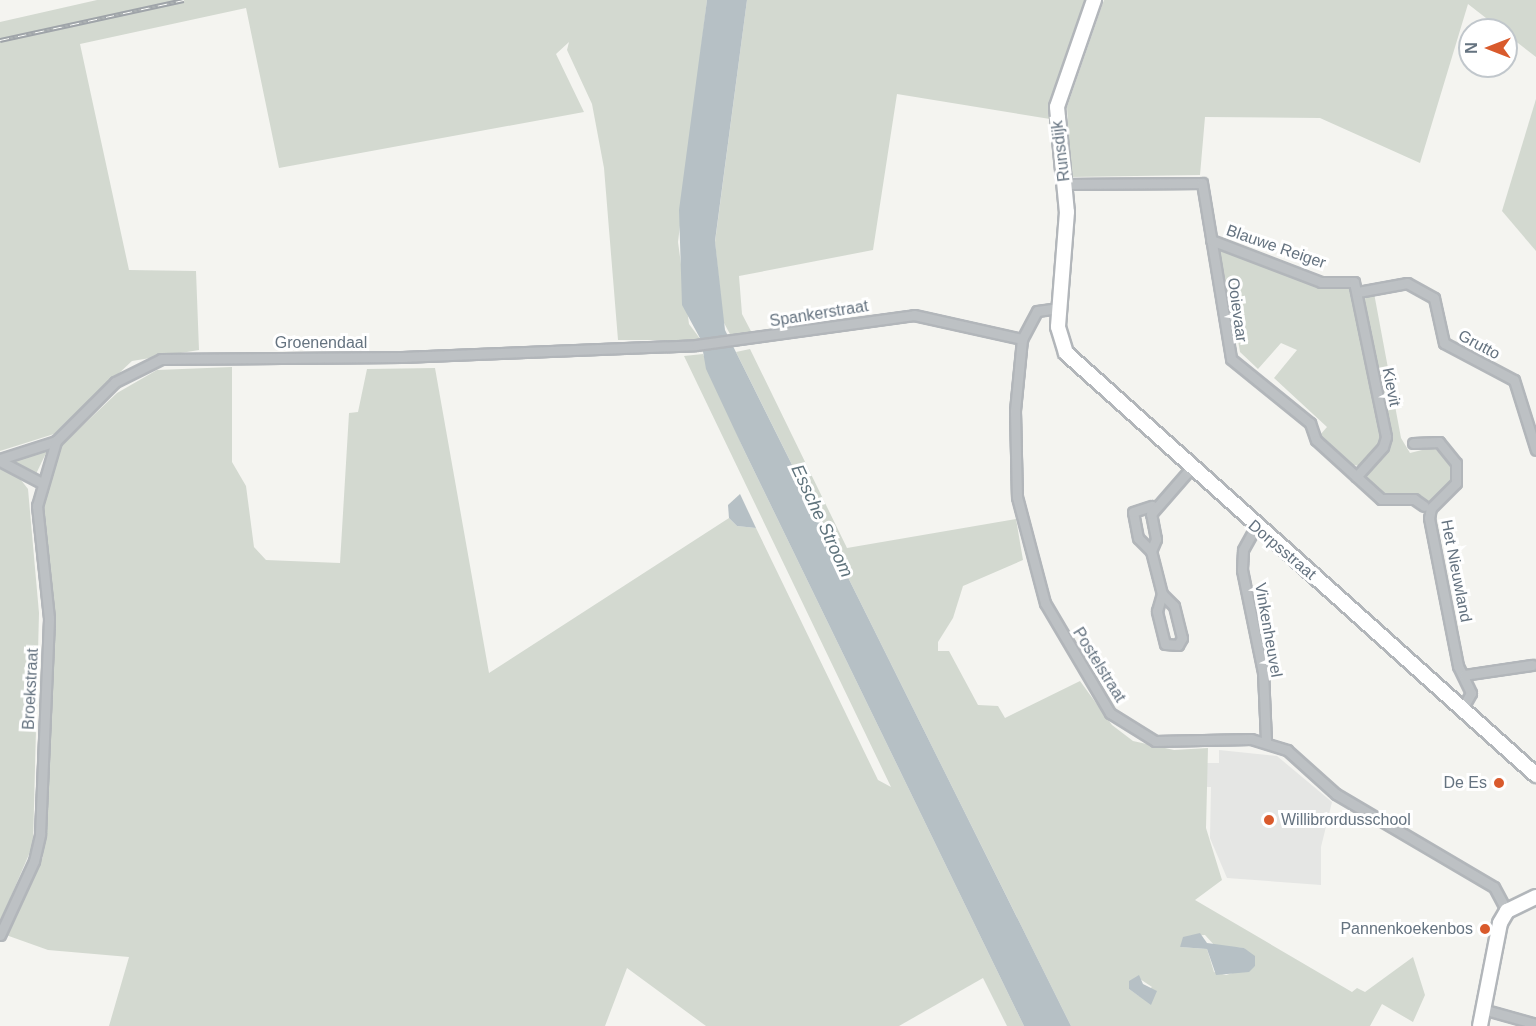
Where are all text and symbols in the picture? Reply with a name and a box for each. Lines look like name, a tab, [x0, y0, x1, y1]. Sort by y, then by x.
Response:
north arrow	[1458, 18, 1518, 78]
text: N	[1463, 42, 1480, 54]
street label: Runsdijk	[1048, 119, 1074, 183]
street label: Blauwe Reiger	[1224, 221, 1328, 273]
street label: Ooievaar	[1223, 277, 1251, 343]
street label: Spankerstraat	[768, 297, 870, 331]
street label: Grutto	[1455, 326, 1503, 364]
street label: Groenendaal	[275, 333, 367, 353]
street label: Kievit	[1378, 366, 1404, 408]
water label: Essche Stroom	[786, 461, 858, 581]
street label: Dorpsstraat	[1244, 516, 1320, 584]
street label: Het Nieuwland	[1437, 518, 1475, 624]
street label: Vinkenheuvel	[1250, 581, 1286, 679]
street label: Postelstraat	[1068, 624, 1130, 706]
street label: Broekstraat	[19, 648, 43, 730]
place label: De Es	[1443, 773, 1487, 793]
marker: De Es	[1492, 776, 1506, 790]
place label: Willibrordusschool	[1281, 810, 1411, 830]
marker: Willibrordusschool	[1262, 813, 1276, 827]
place label: Pannenkoekenbos	[1340, 919, 1473, 939]
marker: Pannenkoekenbos	[1478, 922, 1492, 936]

